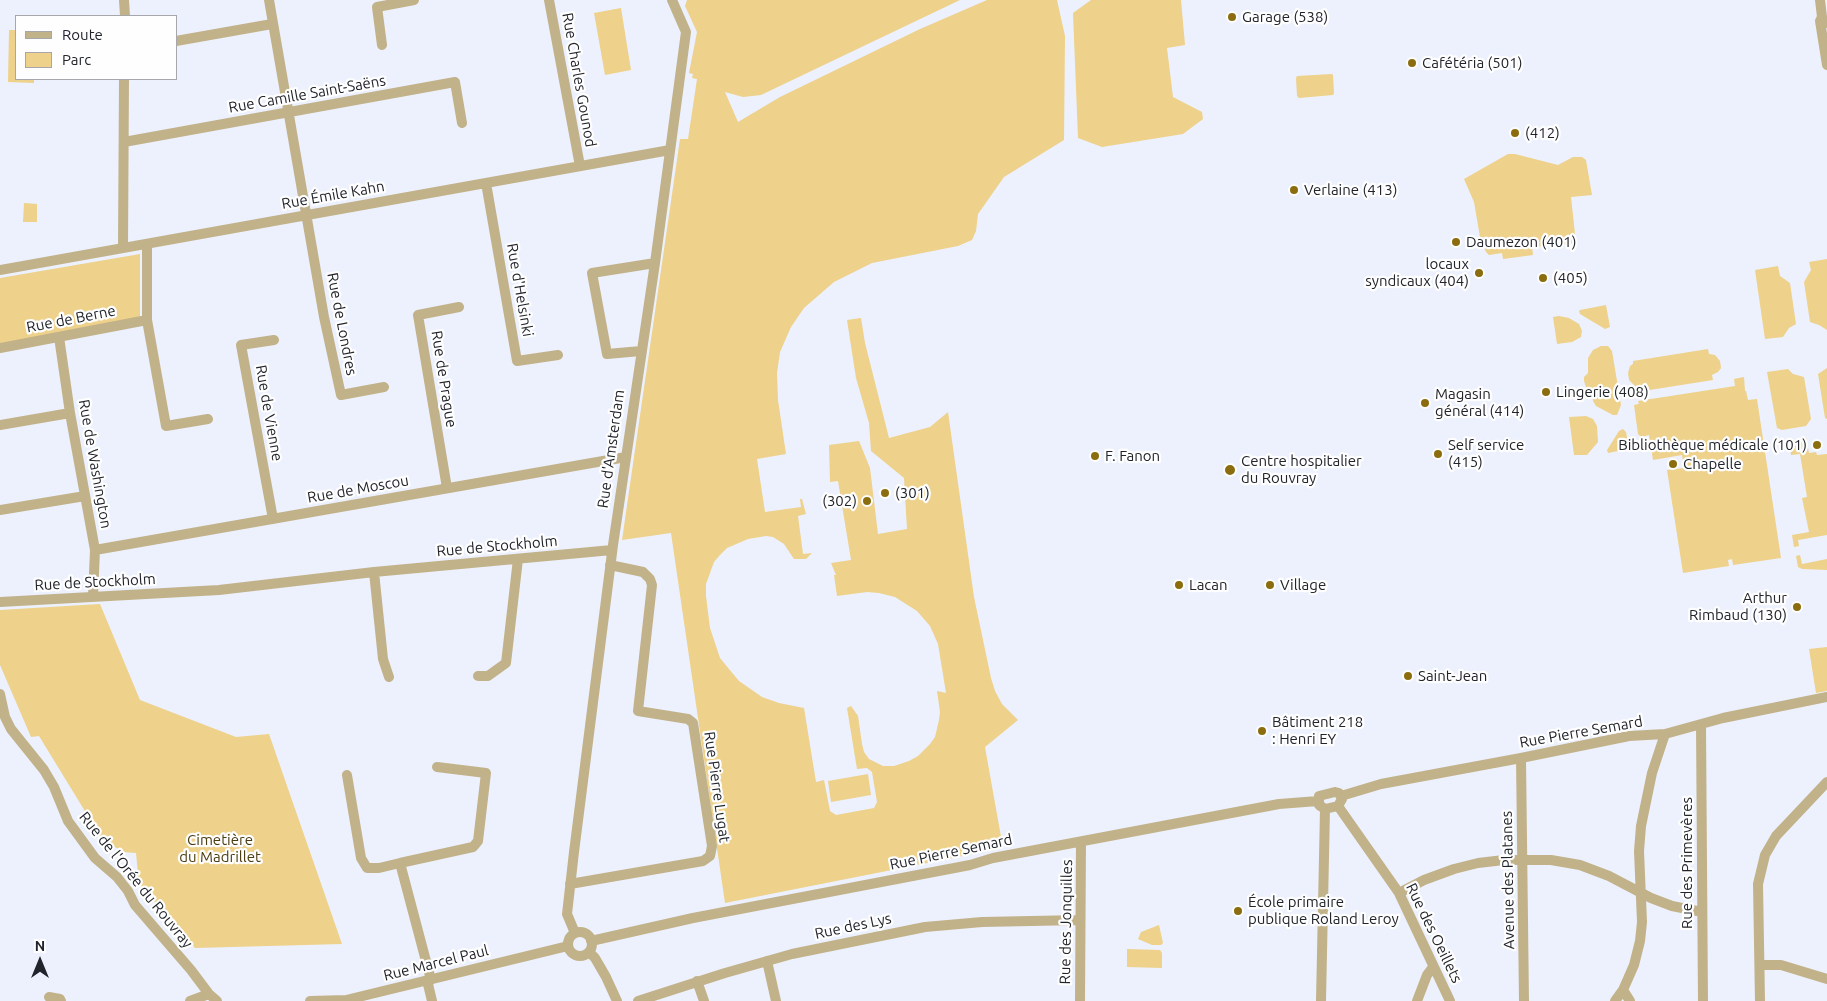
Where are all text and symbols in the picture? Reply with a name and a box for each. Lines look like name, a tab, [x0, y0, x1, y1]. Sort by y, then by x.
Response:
place label: Garage (538)	[1242, 8, 1328, 26]
street label: Rue Charles Gounod	[558, 11, 600, 149]
marker: Garage (538)	[1226, 11, 1238, 23]
legend	[15, 15, 178, 80]
text: Route	[62, 26, 103, 43]
text: Parc	[62, 51, 91, 68]
place label: Cafétéria (501)	[1422, 54, 1522, 72]
marker: Cafétéria (501)	[1406, 57, 1418, 69]
street label: Rue Camille Saint-Saëns	[227, 71, 387, 117]
place label: (412)	[1525, 124, 1560, 142]
marker: (412)	[1509, 127, 1521, 139]
street label: Rue Émile Kahn	[280, 177, 386, 213]
place label: Verlaine (413)	[1304, 181, 1397, 199]
marker: Verlaine (413)	[1288, 184, 1300, 196]
place label: Daumezon (401)	[1466, 233, 1576, 251]
marker: Daumezon (401)	[1450, 236, 1462, 248]
street label: Rue d'Helsinki	[503, 242, 537, 338]
place label: locaux syndicaux (404)	[1365, 255, 1469, 290]
marker: locaux syndicaux (404)	[1473, 267, 1485, 279]
place label: (405)	[1553, 269, 1588, 287]
street label: Rue de Londres	[323, 271, 361, 377]
marker: (405)	[1537, 272, 1549, 284]
street label: Rue de Berne	[25, 302, 117, 336]
street label: Rue de Prague	[427, 329, 461, 429]
street label: Rue de Vienne	[252, 363, 286, 463]
place label: Lingerie (408)	[1556, 383, 1649, 401]
place label: Magasin général (414)	[1435, 385, 1524, 420]
marker: Lingerie (408)	[1540, 386, 1552, 398]
street label: Rue d'Amsterdam	[594, 389, 628, 509]
marker: Magasin général (414)	[1419, 397, 1431, 409]
street label: Rue de Washington	[75, 398, 115, 530]
place label: Self service (415)	[1448, 436, 1524, 471]
place label: Bibliothèque médicale (101)	[1618, 436, 1807, 454]
marker: Bibliothèque médicale (101)	[1811, 439, 1823, 451]
place label: F. Fanon	[1105, 447, 1160, 465]
marker: Self service (415)	[1432, 448, 1444, 460]
marker: F. Fanon	[1089, 450, 1101, 462]
place label: Centre hospitalier du Rouvray	[1241, 452, 1362, 487]
place label: Chapelle	[1683, 455, 1742, 473]
marker: Chapelle	[1667, 458, 1679, 470]
marker: Centre hospitalier du Rouvray	[1223, 463, 1237, 477]
street label: Rue de Moscou	[306, 471, 410, 507]
place label: (301)	[895, 484, 930, 502]
marker: (301)	[879, 487, 891, 499]
place label: (302)	[822, 492, 857, 510]
marker: (302)	[861, 495, 873, 507]
street label: Rue de Stockholm	[436, 532, 558, 560]
street label: Rue de Stockholm	[34, 570, 156, 594]
place label: Lacan	[1189, 576, 1228, 594]
place label: Village	[1280, 576, 1326, 594]
marker: Lacan	[1173, 579, 1185, 591]
marker: Village	[1264, 579, 1276, 591]
place label: Arthur Rimbaud (130)	[1689, 589, 1787, 624]
marker: Arthur Rimbaud (130)	[1791, 601, 1803, 613]
place label: Saint-Jean	[1418, 667, 1487, 685]
marker: Saint-Jean	[1402, 670, 1414, 682]
street label: Rue Pierre Semard	[1518, 712, 1644, 752]
place label: Bâtiment 218 : Henri EY	[1272, 713, 1363, 748]
marker: Bâtiment 218 : Henri EY	[1256, 725, 1268, 737]
street label: Rue Pierre Lugat	[700, 730, 734, 844]
street label: Rue des Primevères	[1678, 797, 1696, 929]
street label: Rue de l'Orée du Rouvray	[75, 808, 197, 952]
street label: Avenue des Platanes	[1498, 811, 1518, 949]
street label: Rue Pierre Semard	[888, 830, 1014, 874]
park label: Cimetière du Madrillet	[179, 831, 261, 866]
street label: Rue des Jonquilles	[1056, 859, 1076, 985]
street label: Rue des Oeillets	[1402, 880, 1466, 986]
place label: École primaire publique Roland Leroy	[1248, 893, 1399, 928]
marker: École primaire publique Roland Leroy	[1232, 905, 1244, 917]
street label: Rue des Lys	[813, 909, 893, 943]
north arrow	[15, 936, 65, 986]
text: N	[35, 938, 45, 954]
street label: Rue Marcel Paul	[382, 941, 490, 985]

